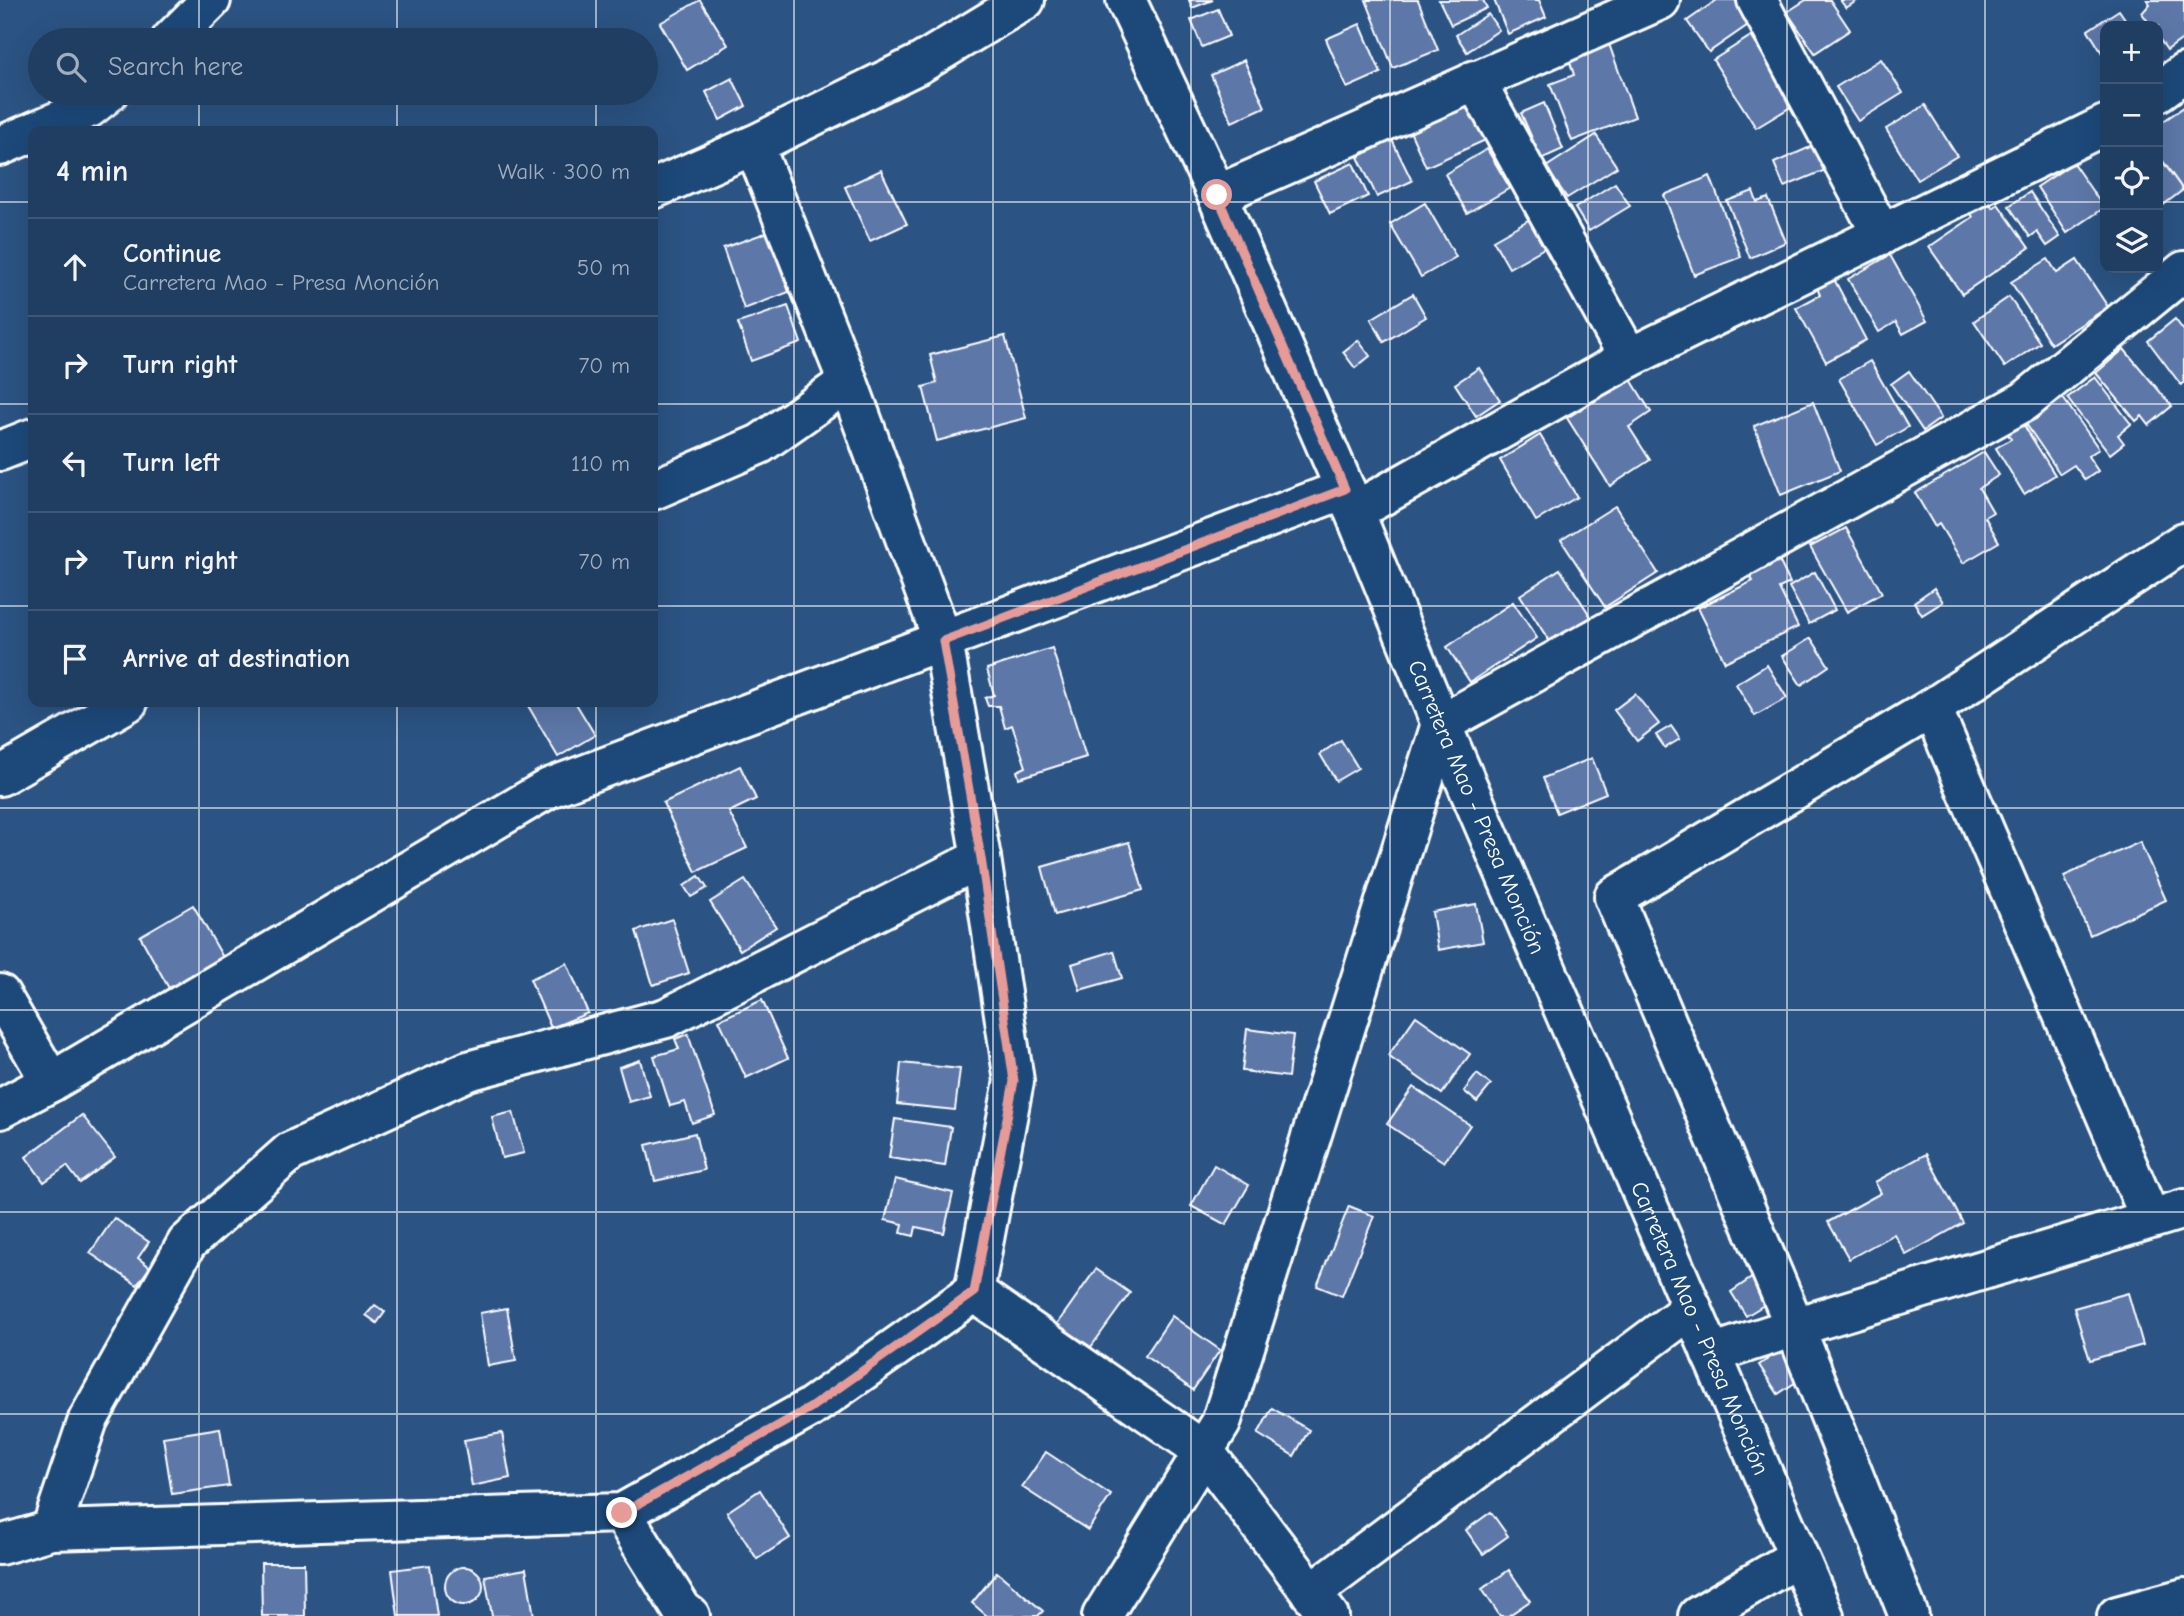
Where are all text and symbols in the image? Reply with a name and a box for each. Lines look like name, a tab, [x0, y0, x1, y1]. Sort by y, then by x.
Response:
map controls	[2100, 21, 2163, 273]
button: +	[2100, 21, 2163, 84]
search box	[28, 28, 658, 105]
icon: search	[52, 48, 90, 86]
text: Search here	[108, 52, 243, 82]
button: −	[2100, 84, 2163, 147]
button: locate	[2100, 147, 2163, 210]
text: 4 min	[56, 154, 128, 189]
text: Walk · 300 m	[498, 158, 630, 185]
route start	[1201, 179, 1232, 210]
button: layers	[2100, 210, 2163, 273]
text: Continue	[123, 239, 221, 269]
icon: ahead	[56, 248, 94, 286]
text: 50 m	[577, 254, 630, 281]
text: Carretera Mao - Presa Monción	[123, 269, 439, 296]
icon: right	[56, 346, 94, 384]
text: Turn right	[123, 350, 237, 380]
text: 70 m	[578, 352, 630, 379]
icon: left	[56, 444, 94, 482]
text: Turn left	[123, 448, 220, 478]
text: 110 m	[571, 450, 630, 477]
icon: right	[56, 542, 94, 580]
text: Turn right	[123, 546, 237, 576]
text: 70 m	[578, 548, 630, 575]
icon: arrive	[56, 640, 94, 678]
text: Arrive at destination	[123, 644, 350, 674]
street label: Carretera Mao - Presa Monción	[1403, 656, 1552, 958]
street label: Carretera Mao - Presa Monción	[1625, 1177, 1775, 1479]
route end	[606, 1497, 637, 1528]

